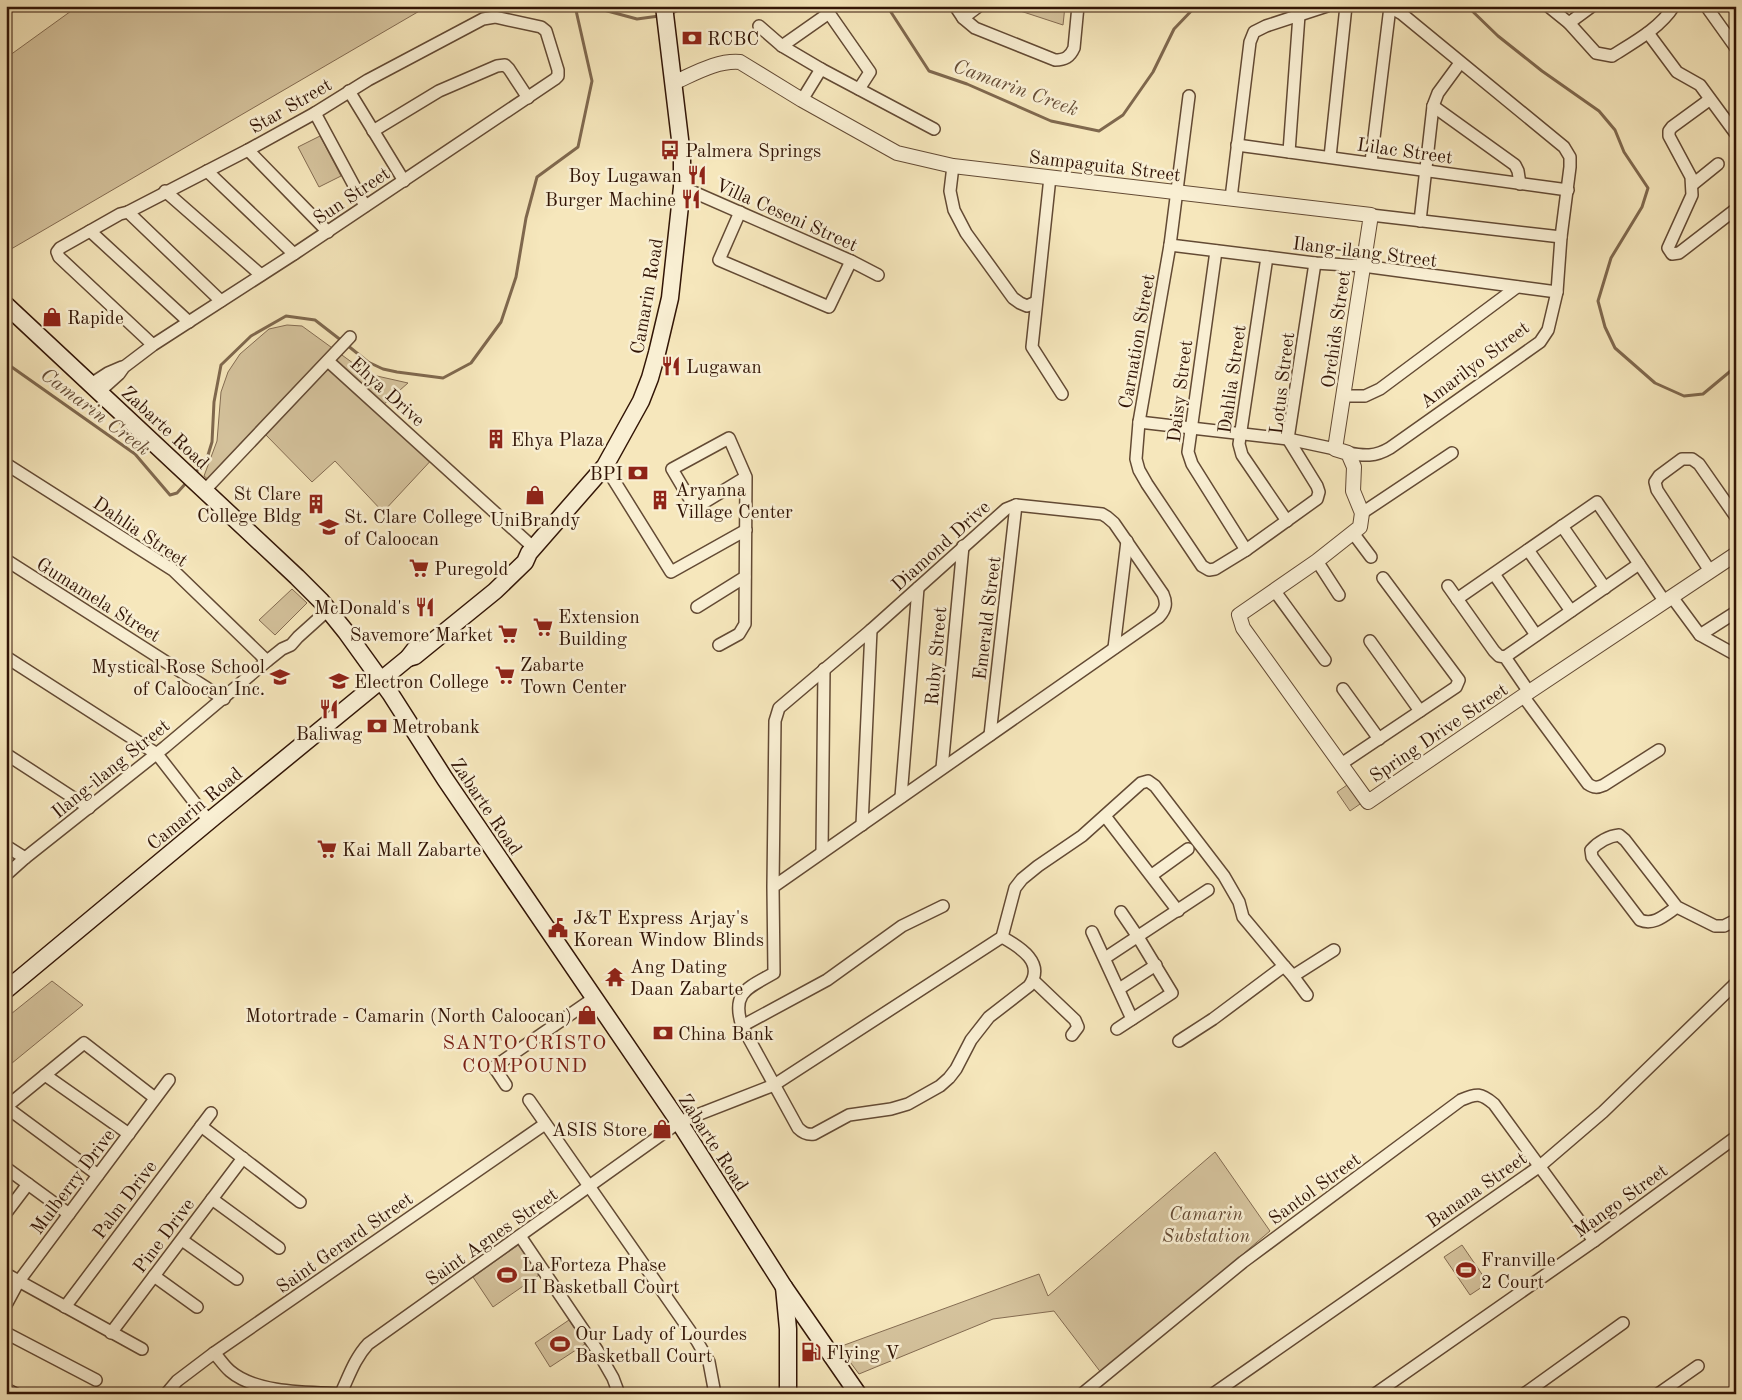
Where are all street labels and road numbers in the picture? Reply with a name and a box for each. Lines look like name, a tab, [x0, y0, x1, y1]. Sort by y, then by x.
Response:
street label: Star Street	[247, 76, 336, 138]
street label: Lilac Street	[1356, 136, 1454, 169]
street label: Sampaguita Street	[1028, 149, 1182, 186]
street label: Sun Street	[311, 165, 394, 230]
street label: Villa Ceseni Street	[712, 176, 860, 256]
street label: Ilang-ilang Street	[1291, 235, 1438, 272]
street label: Camarin Road	[629, 237, 668, 356]
street label: Orchids Street	[1320, 269, 1355, 389]
street label: Carnation Street	[1117, 272, 1160, 410]
street label: Amarilyo Street	[1417, 319, 1534, 413]
street label: Dahlia Street	[1216, 324, 1251, 435]
street label: Lotus Street	[1268, 331, 1299, 436]
street label: Daisy Street	[1166, 339, 1197, 444]
street label: Ehya Drive	[345, 355, 427, 431]
street label: Zabarte Road	[117, 384, 212, 474]
street label: Dahlia Street	[89, 494, 190, 572]
street label: Diamond Drive	[889, 498, 994, 596]
street label: Gumamela Street	[32, 555, 163, 647]
street label: Emerald Street	[971, 555, 1006, 681]
street label: Ruby Street	[924, 606, 951, 706]
street label: Spring Drive Street	[1367, 681, 1512, 787]
street label: Ilang-ilang Street	[49, 717, 174, 823]
street label: Zabarte Road	[446, 756, 524, 859]
street label: Camarin Road	[145, 765, 247, 855]
street label: Zabarte Road	[674, 1091, 750, 1195]
street label: Mulberry Drive	[28, 1126, 120, 1239]
street label: Banana Street	[1424, 1150, 1531, 1233]
street label: Santol Street	[1266, 1151, 1365, 1230]
street label: Palm Drive	[91, 1158, 161, 1243]
street label: Mango Street	[1571, 1162, 1672, 1242]
street label: Saint Agnes Street	[423, 1185, 562, 1291]
street label: Saint Gerard Street	[274, 1190, 417, 1298]
street label: Pine Drive	[131, 1196, 199, 1277]

